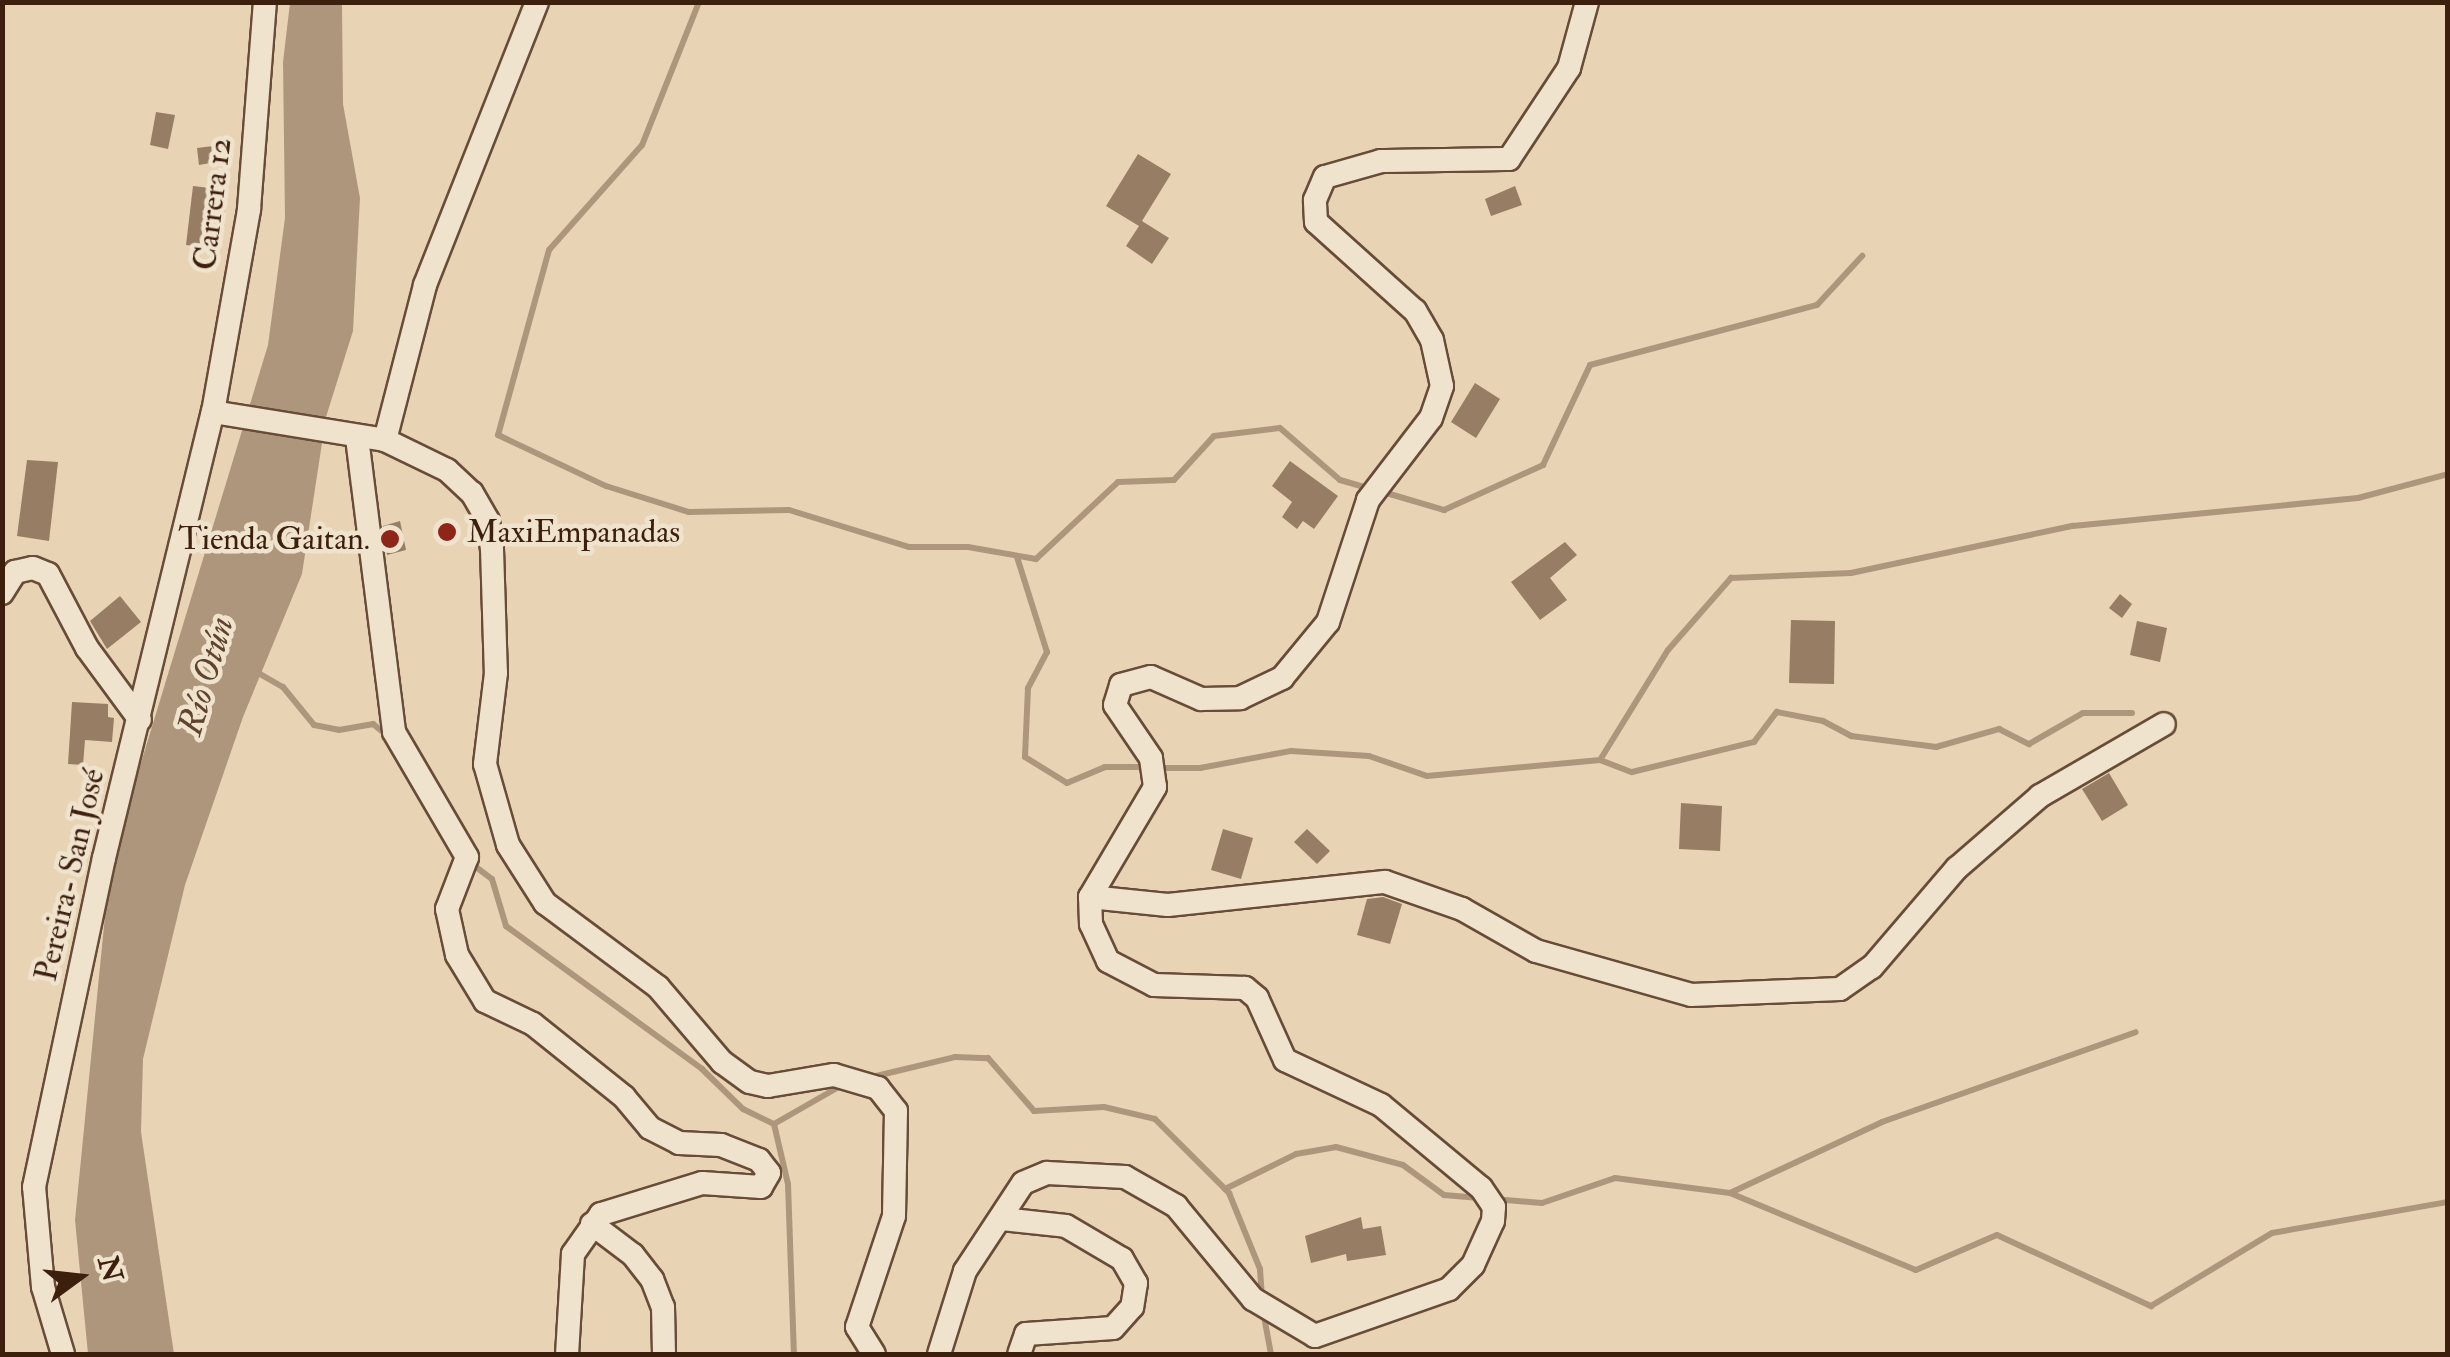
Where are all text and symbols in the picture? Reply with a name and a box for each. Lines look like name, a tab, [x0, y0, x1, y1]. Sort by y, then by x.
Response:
street label: Carrera 12	[186, 136, 240, 272]
place label: MaxiEmpanadas	[467, 513, 680, 551]
place label: Tienda Gaitan.	[178, 520, 370, 558]
marker: MaxiEmpanadas	[436, 521, 458, 543]
marker: Tienda Gaitan.	[379, 528, 401, 550]
water label: Río Otún	[169, 612, 243, 740]
street label: Pereira- San José	[27, 765, 113, 985]
north arrow	[30, 1227, 130, 1327]
text: N	[89, 1252, 130, 1286]

